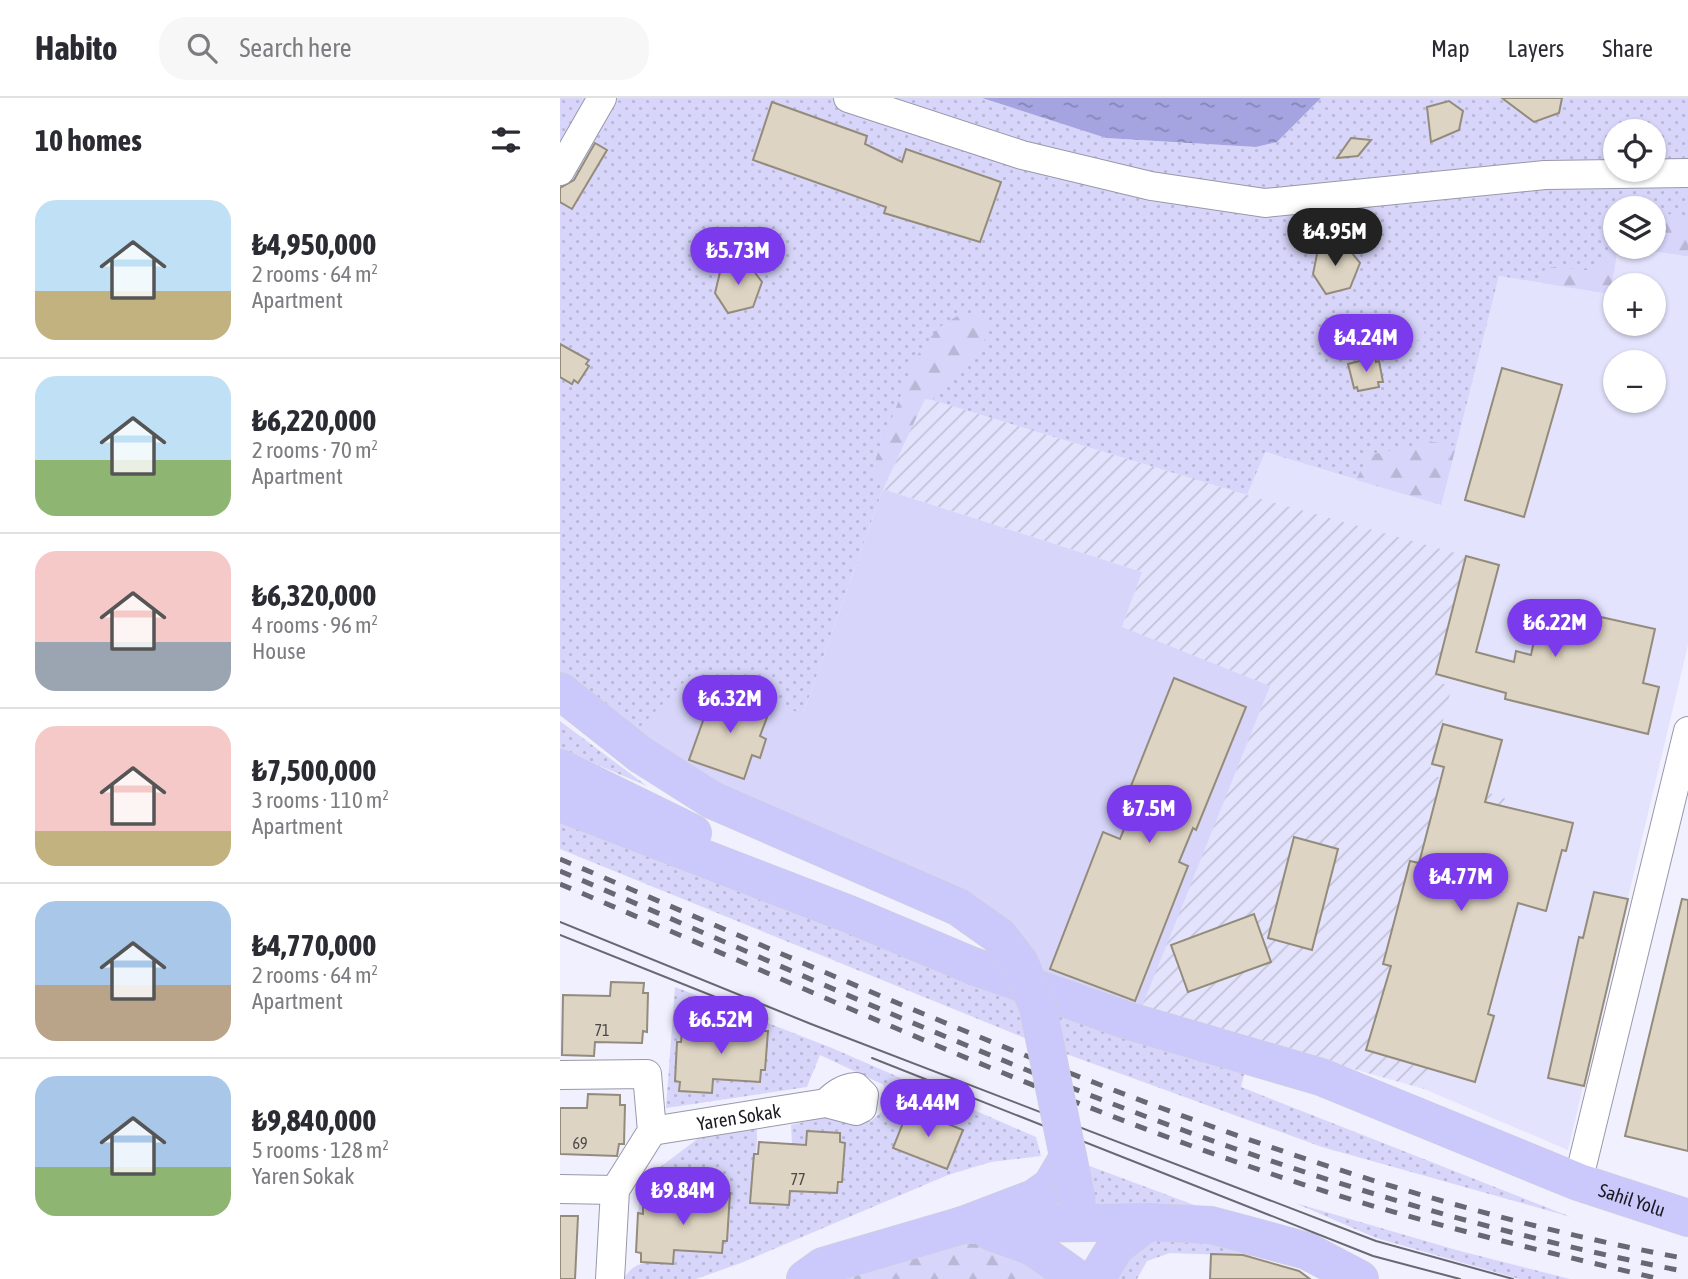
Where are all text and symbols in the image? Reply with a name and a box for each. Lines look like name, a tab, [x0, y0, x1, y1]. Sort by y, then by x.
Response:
search box	[159, 17, 649, 80]
text: Habito	[35, 29, 117, 67]
icon: search	[183, 29, 221, 67]
text: Search here	[239, 33, 352, 63]
text: Map	[1431, 35, 1470, 62]
text: Layers	[1508, 35, 1564, 62]
text: Share	[1602, 35, 1653, 62]
map controls	[1603, 119, 1666, 413]
button: locate	[1603, 119, 1666, 182]
icon: filters	[487, 121, 525, 159]
text: 10 homes	[35, 123, 142, 157]
button: layers	[1603, 196, 1666, 259]
pin: ₺4.95M	[1278, 208, 1392, 268]
text: ₺4.95M	[1303, 218, 1367, 244]
text: ₺4,950,000	[252, 227, 376, 261]
icon: home	[91, 228, 175, 312]
pin: ₺5.73M	[681, 228, 795, 287]
text: ₺5.73M	[706, 237, 770, 263]
text: 2 rooms · 64 m²	[252, 261, 378, 287]
button: +	[1603, 273, 1666, 336]
text: Apartment	[252, 287, 343, 313]
pin: ₺4.24M	[1309, 314, 1423, 374]
text: ₺4.24M	[1334, 324, 1398, 350]
button: −	[1603, 350, 1666, 413]
text: ₺6,220,000	[252, 403, 376, 437]
icon: home	[91, 404, 175, 488]
text: 2 rooms · 70 m²	[252, 437, 378, 463]
text: Apartment	[252, 463, 343, 489]
text: ₺6,320,000	[252, 578, 376, 612]
icon: home	[91, 579, 175, 663]
pin: ₺6.22M	[1498, 600, 1612, 659]
text: ₺6.22M	[1523, 609, 1587, 635]
text: 4 rooms · 96 m²	[252, 612, 378, 638]
text: House	[252, 638, 306, 664]
pin: ₺6.32M	[673, 676, 787, 735]
text: ₺6.32M	[698, 685, 762, 711]
text: ₺7,500,000	[252, 753, 376, 787]
icon: home	[91, 754, 175, 838]
pin: ₺7.5M	[1100, 786, 1198, 845]
text: 3 rooms · 110 m²	[252, 787, 389, 813]
text: ₺7.5M	[1123, 795, 1175, 821]
text: Apartment	[252, 813, 343, 839]
pin: ₺4.77M	[1404, 854, 1518, 913]
text: ₺4.77M	[1429, 863, 1493, 889]
text: ₺4,770,000	[252, 928, 376, 962]
icon: home	[91, 929, 175, 1013]
text: 2 rooms · 64 m²	[252, 962, 378, 988]
text: Apartment	[252, 988, 343, 1014]
pin: ₺6.52M	[664, 996, 778, 1056]
text: ₺6.52M	[689, 1006, 753, 1032]
house number: 71	[594, 1021, 610, 1039]
pin: ₺4.44M	[871, 1080, 985, 1139]
text: ₺4.44M	[896, 1089, 960, 1115]
street label: Yaren Sokak	[695, 1099, 783, 1135]
text: ₺9,840,000	[252, 1103, 376, 1137]
icon: home	[91, 1104, 175, 1188]
house number: 69	[572, 1134, 588, 1152]
text: 5 rooms · 128 m²	[252, 1137, 389, 1163]
text: Yaren Sokak	[252, 1163, 355, 1189]
pin: ₺9.84M	[626, 1168, 740, 1227]
house number: 77	[790, 1170, 806, 1188]
text: ₺9.84M	[651, 1177, 715, 1203]
street label: Sahil Yolu	[1596, 1179, 1668, 1221]

